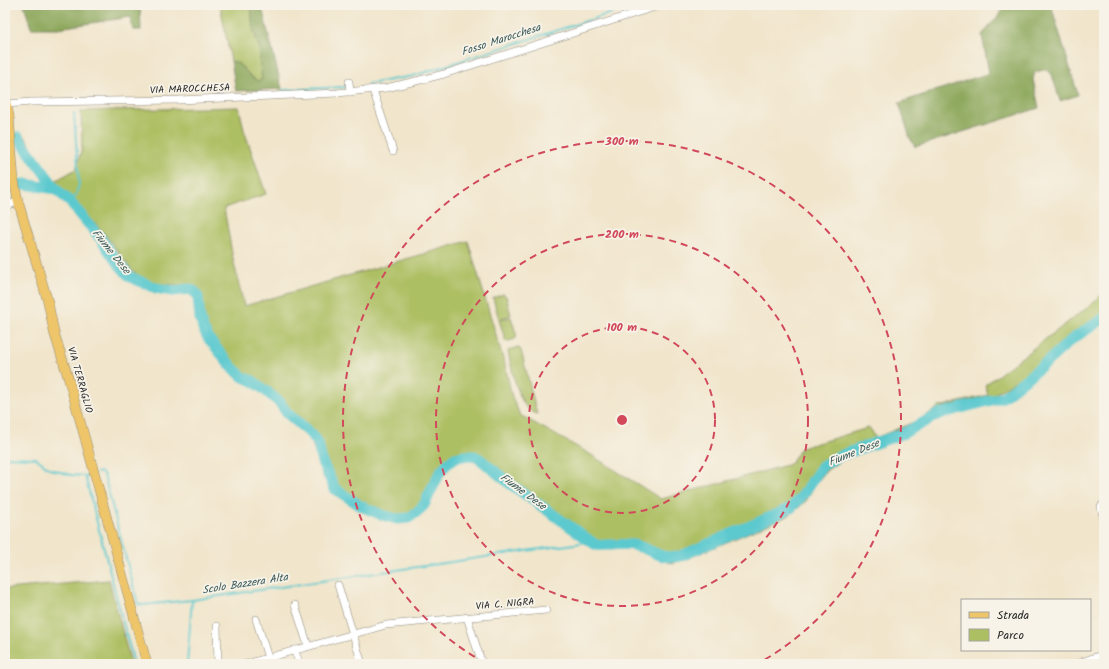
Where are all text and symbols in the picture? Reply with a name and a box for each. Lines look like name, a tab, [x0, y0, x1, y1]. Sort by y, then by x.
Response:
water label: Fosso Marocchesa	[459, 18, 544, 61]
street label: VIA MAROCCHESA	[150, 80, 230, 98]
text: 300 m	[604, 132, 639, 151]
text: 200 m	[605, 225, 639, 244]
water label: Fiume Dese	[87, 226, 135, 279]
text: 100 m	[607, 318, 637, 337]
street label: VIA TERRAGLIO	[63, 345, 97, 415]
centre of rings	[615, 413, 629, 427]
water label: Fiume Dese	[826, 434, 883, 471]
water label: Fiume Dese	[496, 469, 551, 516]
water label: Scolo Bazzera Alta	[201, 568, 290, 600]
street label: VIA C. NIGRA	[475, 593, 535, 615]
legend	[961, 599, 1091, 651]
text: Strada	[997, 606, 1030, 625]
text: Parco	[997, 626, 1024, 645]

